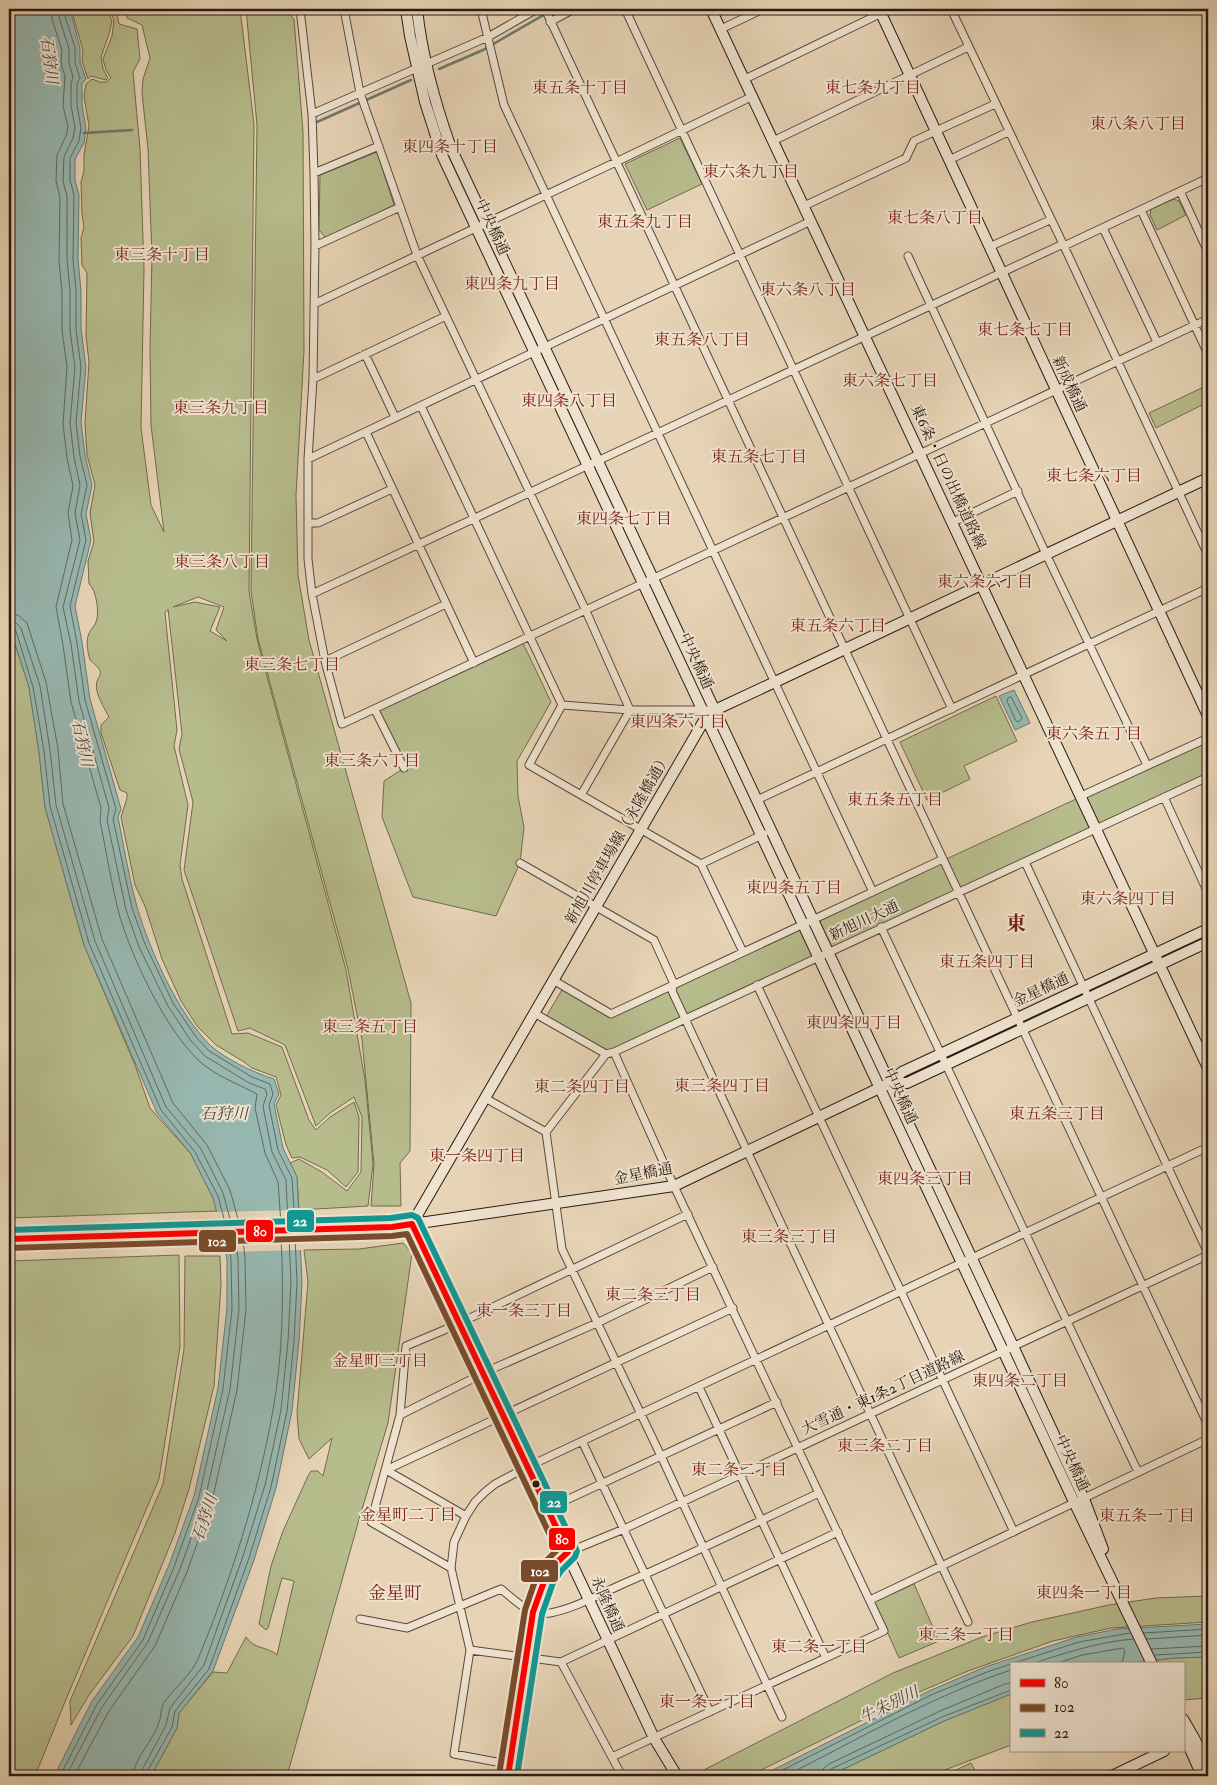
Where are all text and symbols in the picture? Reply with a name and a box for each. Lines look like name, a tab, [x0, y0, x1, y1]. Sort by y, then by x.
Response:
water label: 石狩川	[36, 35, 62, 87]
district label: 東五条十丁目	[532, 78, 628, 98]
district label: 東七条九丁目	[825, 78, 921, 98]
district label: 東八条八丁目	[1090, 114, 1186, 134]
district label: 東四条十丁目	[402, 137, 498, 157]
district label: 東六条九丁目	[703, 162, 799, 182]
street label: 中央橋通	[471, 196, 513, 258]
district label: 東七条八丁目	[887, 208, 983, 228]
district label: 東五条九丁目	[597, 212, 693, 232]
district label: 東三条十丁目	[114, 245, 210, 265]
district label: 東四条九丁目	[464, 274, 560, 294]
district label: 東六条八丁目	[760, 280, 856, 300]
district label: 東七条七丁目	[977, 320, 1073, 340]
district label: 東五条八丁目	[654, 330, 750, 350]
street label: 新成橋通	[1048, 353, 1090, 415]
district label: 東六条七丁目	[842, 371, 938, 391]
district label: 東四条八丁目	[521, 391, 617, 411]
district label: 東三条九丁目	[173, 398, 269, 418]
street label: 東6条・日の出橋道路線	[906, 402, 990, 552]
district label: 東五条七丁目	[711, 447, 807, 467]
district label: 東七条六丁目	[1046, 466, 1142, 486]
district label: 東四条七丁目	[576, 509, 672, 529]
district label: 東三条八丁目	[174, 552, 270, 572]
district label: 東六条六丁目	[937, 572, 1033, 592]
district label: 東五条六丁目	[790, 616, 886, 636]
street label: 中央橋通	[675, 630, 717, 692]
district label: 東三条七丁目	[244, 655, 340, 675]
district label: 東四条六丁目	[630, 712, 726, 732]
water label: 石狩川	[67, 717, 97, 771]
district label: 東六条五丁目	[1046, 724, 1142, 744]
street label: 新旭川停車場線（永隆橋通）	[561, 750, 675, 928]
district label: 東三条六丁目	[324, 751, 420, 771]
district label: 東五条五丁目	[847, 790, 943, 810]
district label: 東四条五丁目	[746, 878, 842, 898]
district label: 東六条四丁目	[1080, 889, 1176, 909]
street label: 新旭川大通	[826, 897, 902, 945]
district label: 東	[1006, 911, 1026, 936]
district label: 東五条四丁目	[939, 952, 1035, 972]
street label: 金星橋通	[1010, 969, 1072, 1011]
district label: 東四条四丁目	[806, 1013, 902, 1033]
district label: 東三条五丁目	[322, 1017, 418, 1037]
street label: 中央橋通	[879, 1065, 921, 1127]
district label: 東三条四丁目	[674, 1076, 770, 1096]
district label: 東二条四丁目	[534, 1077, 630, 1097]
water label: 石狩川	[200, 1104, 250, 1124]
district label: 東五条三丁目	[1009, 1104, 1105, 1124]
district label: 東一条四丁目	[429, 1146, 525, 1166]
street label: 金星橋通	[612, 1159, 674, 1189]
district label: 東四条三丁目	[877, 1169, 973, 1189]
line badge: 22	[286, 1209, 315, 1233]
text: 22	[293, 1213, 307, 1230]
line badge: 80	[245, 1219, 274, 1243]
text: 80	[253, 1223, 267, 1240]
district label: 東三条三丁目	[741, 1227, 837, 1247]
line badge: 102	[198, 1229, 237, 1253]
text: 102	[207, 1233, 227, 1250]
district label: 東二条三丁目	[605, 1285, 701, 1305]
district label: 東一条三丁目	[476, 1301, 572, 1321]
street label: 大雪通・東1条2丁目道路線	[798, 1347, 968, 1439]
district label: 金星町三丁目	[332, 1351, 428, 1371]
district label: 東四条二丁目	[972, 1371, 1068, 1391]
street label: 中央橋通	[1051, 1432, 1093, 1494]
district label: 東三条二丁目	[837, 1436, 933, 1456]
district label: 東二条二丁目	[691, 1460, 787, 1480]
unlabelled marker	[531, 1479, 541, 1489]
water label: 石狩川	[188, 1490, 223, 1544]
line badge: 22	[539, 1490, 568, 1514]
text: 22	[547, 1494, 561, 1511]
district label: 金星町二丁目	[360, 1505, 456, 1525]
district label: 東五条一丁目	[1099, 1506, 1195, 1526]
line badge: 80	[548, 1527, 576, 1551]
text: 80	[555, 1531, 569, 1548]
line badge: 102	[520, 1559, 559, 1583]
text: 102	[530, 1563, 550, 1580]
street label: 永隆橋通	[586, 1573, 628, 1635]
district label: 金星町	[368, 1582, 422, 1605]
district label: 東四条一丁目	[1036, 1583, 1132, 1603]
district label: 東三条一丁目	[918, 1625, 1014, 1645]
district label: 東二条一丁目	[771, 1637, 867, 1657]
legend	[1010, 1662, 1184, 1752]
text: 80	[1054, 1674, 1069, 1693]
water label: 牛朱別川	[856, 1681, 924, 1728]
district label: 東一条一丁目	[659, 1692, 755, 1712]
text: 102	[1054, 1698, 1075, 1717]
text: 22	[1054, 1724, 1070, 1743]

